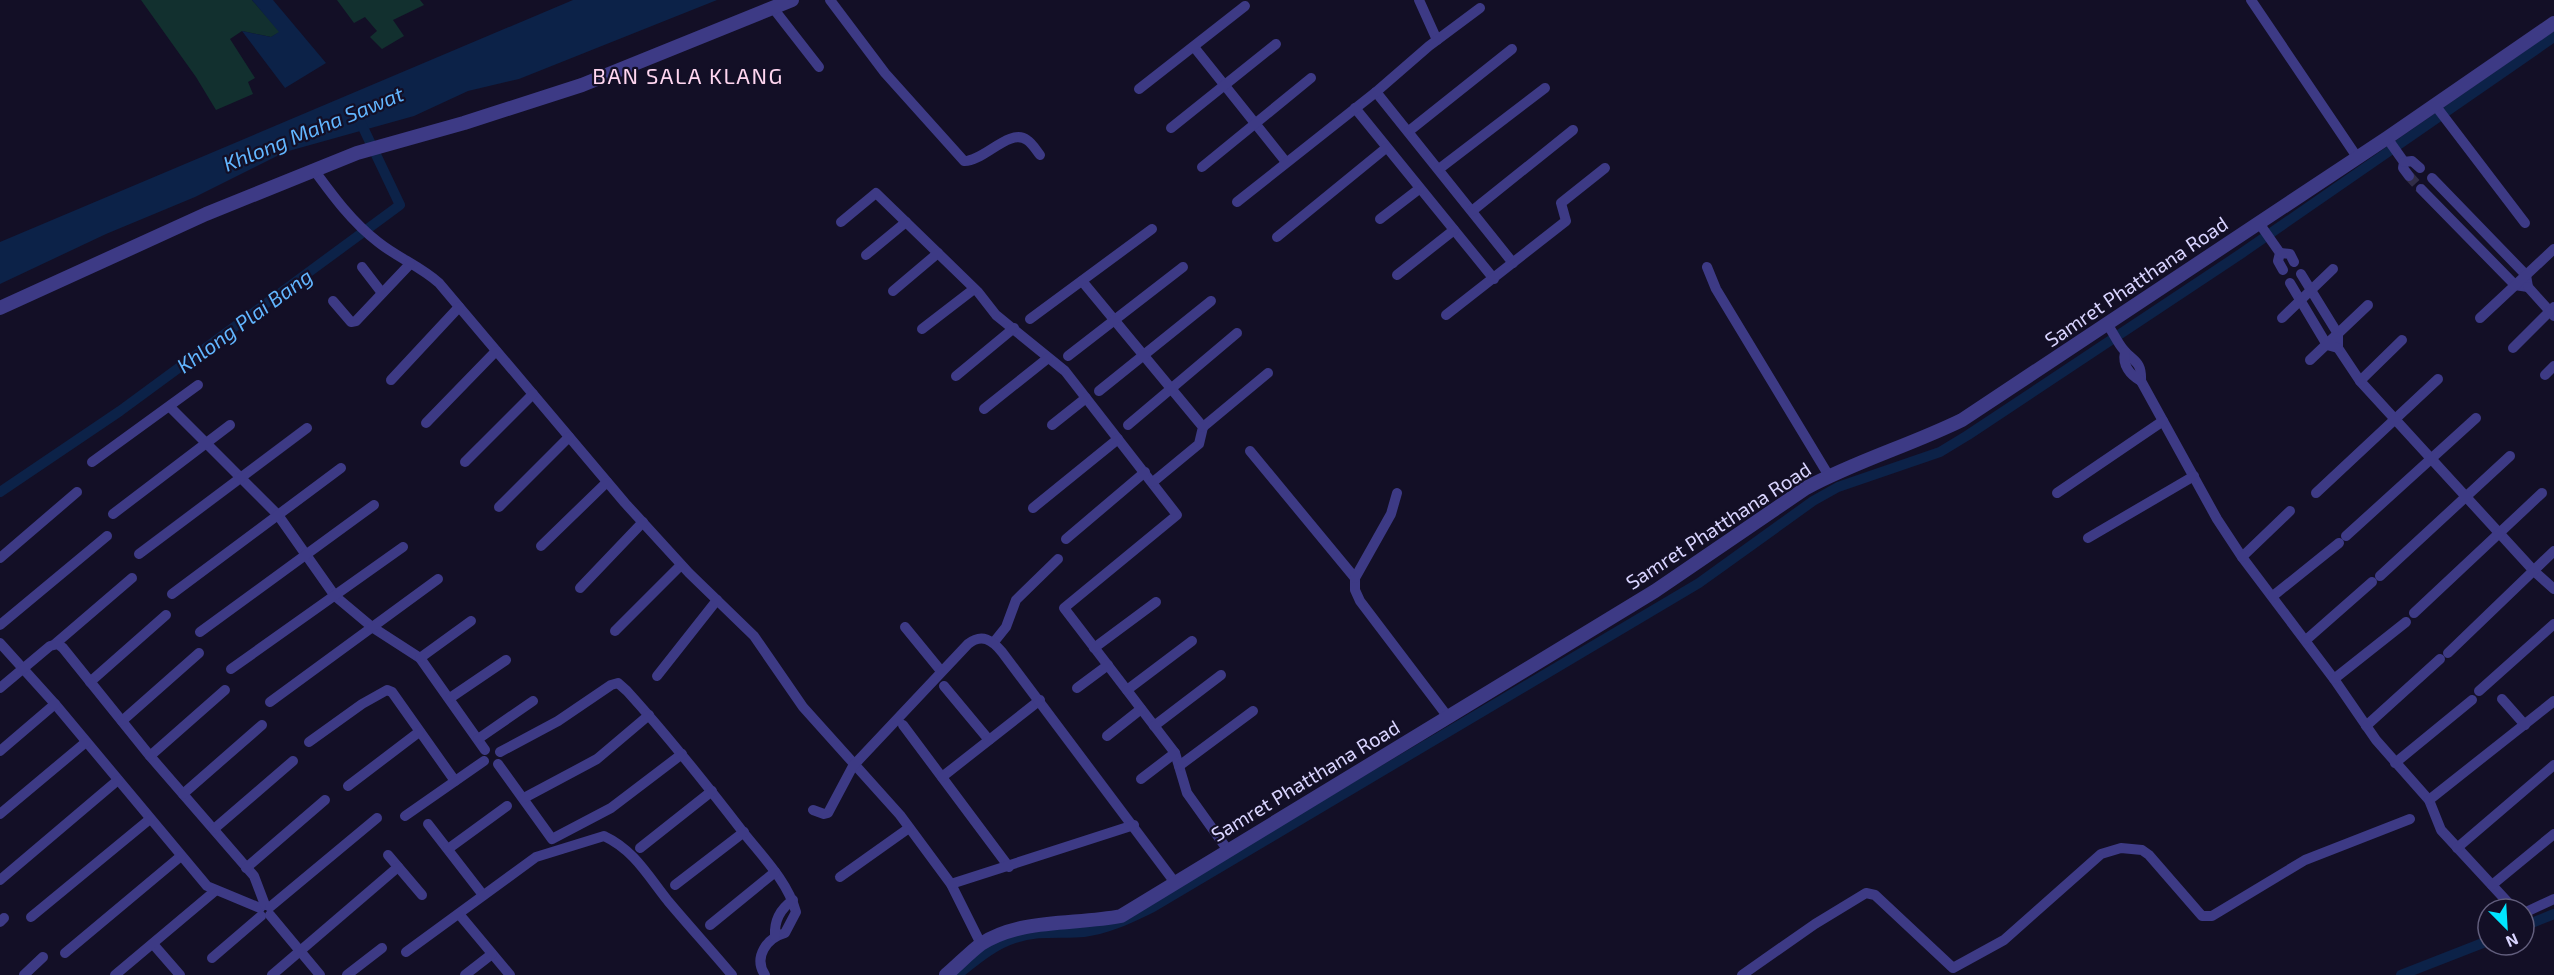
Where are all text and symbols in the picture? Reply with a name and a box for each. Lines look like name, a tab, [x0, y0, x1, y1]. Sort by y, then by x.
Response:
district label: BAN SALA KLANG	[592, 62, 784, 88]
water label: Khlong Maha Sawat	[219, 80, 407, 176]
street label: Samret Phatthana Road	[2040, 211, 2232, 351]
water label: Khlong Plai Bang	[171, 263, 317, 377]
street label: Samret Phatthana Road	[1621, 456, 1815, 594]
street label: Samret Phatthana Road	[1206, 714, 1404, 846]
north arrow	[2476, 897, 2536, 957]
text: N	[2503, 930, 2521, 952]

